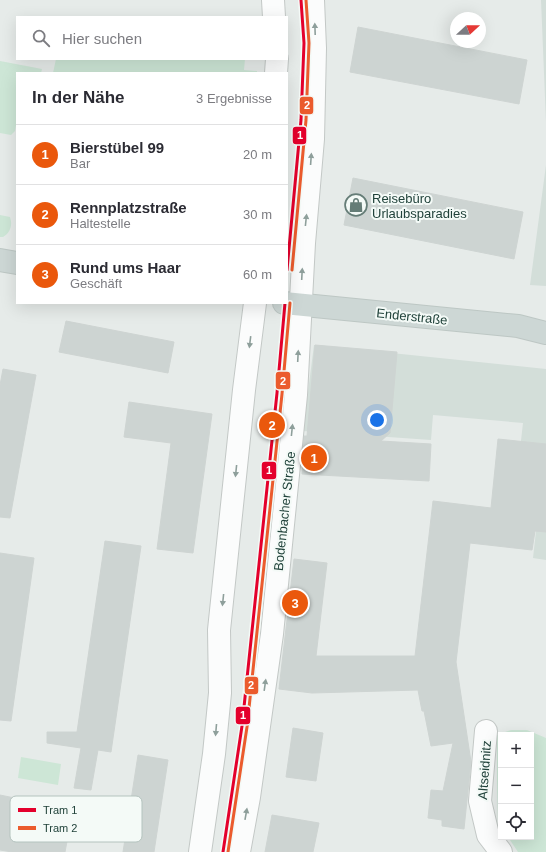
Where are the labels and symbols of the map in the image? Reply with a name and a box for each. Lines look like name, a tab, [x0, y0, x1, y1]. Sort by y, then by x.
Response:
north arrow	[450, 12, 486, 48]
one-way arrow	[312, 22, 318, 35]
line badge: 2	[299, 96, 314, 115]
text: 2	[304, 99, 310, 111]
line badge: 1	[292, 126, 307, 145]
text: 1	[297, 129, 303, 141]
one-way arrow	[308, 153, 315, 165]
place label: Reisebüro Urlaubsparadies	[372, 191, 467, 221]
shop icon: Reisebüro Urlaubsparadies	[343, 192, 369, 218]
one-way arrow	[303, 214, 309, 226]
one-way arrow	[299, 268, 306, 280]
street label: Enderstraße	[376, 305, 448, 328]
one-way arrow	[247, 336, 253, 348]
one-way arrow	[295, 349, 301, 362]
line badge: 2	[275, 371, 291, 390]
text: 2	[280, 375, 286, 387]
pin: 2	[259, 410, 285, 440]
your location	[367, 410, 387, 430]
one-way arrow	[289, 424, 295, 437]
pin: 1	[301, 443, 327, 473]
street label: Bodenbacher Straße	[271, 451, 298, 571]
line badge: 1	[261, 461, 277, 480]
text: 1	[266, 464, 272, 476]
one-way arrow	[233, 465, 239, 477]
pin: 3	[282, 588, 308, 618]
one-way arrow	[219, 594, 226, 606]
line badge: 2	[244, 676, 259, 695]
text: 2	[248, 679, 254, 691]
one-way arrow	[262, 679, 268, 691]
line badge: 1	[235, 706, 251, 725]
text: 1	[240, 709, 246, 721]
one-way arrow	[213, 724, 220, 736]
street label: Altseidnitz	[475, 740, 494, 800]
legend	[10, 796, 142, 842]
text: Tram 1	[43, 804, 77, 816]
one-way arrow	[243, 807, 249, 820]
text: Tram 2	[43, 822, 77, 834]

